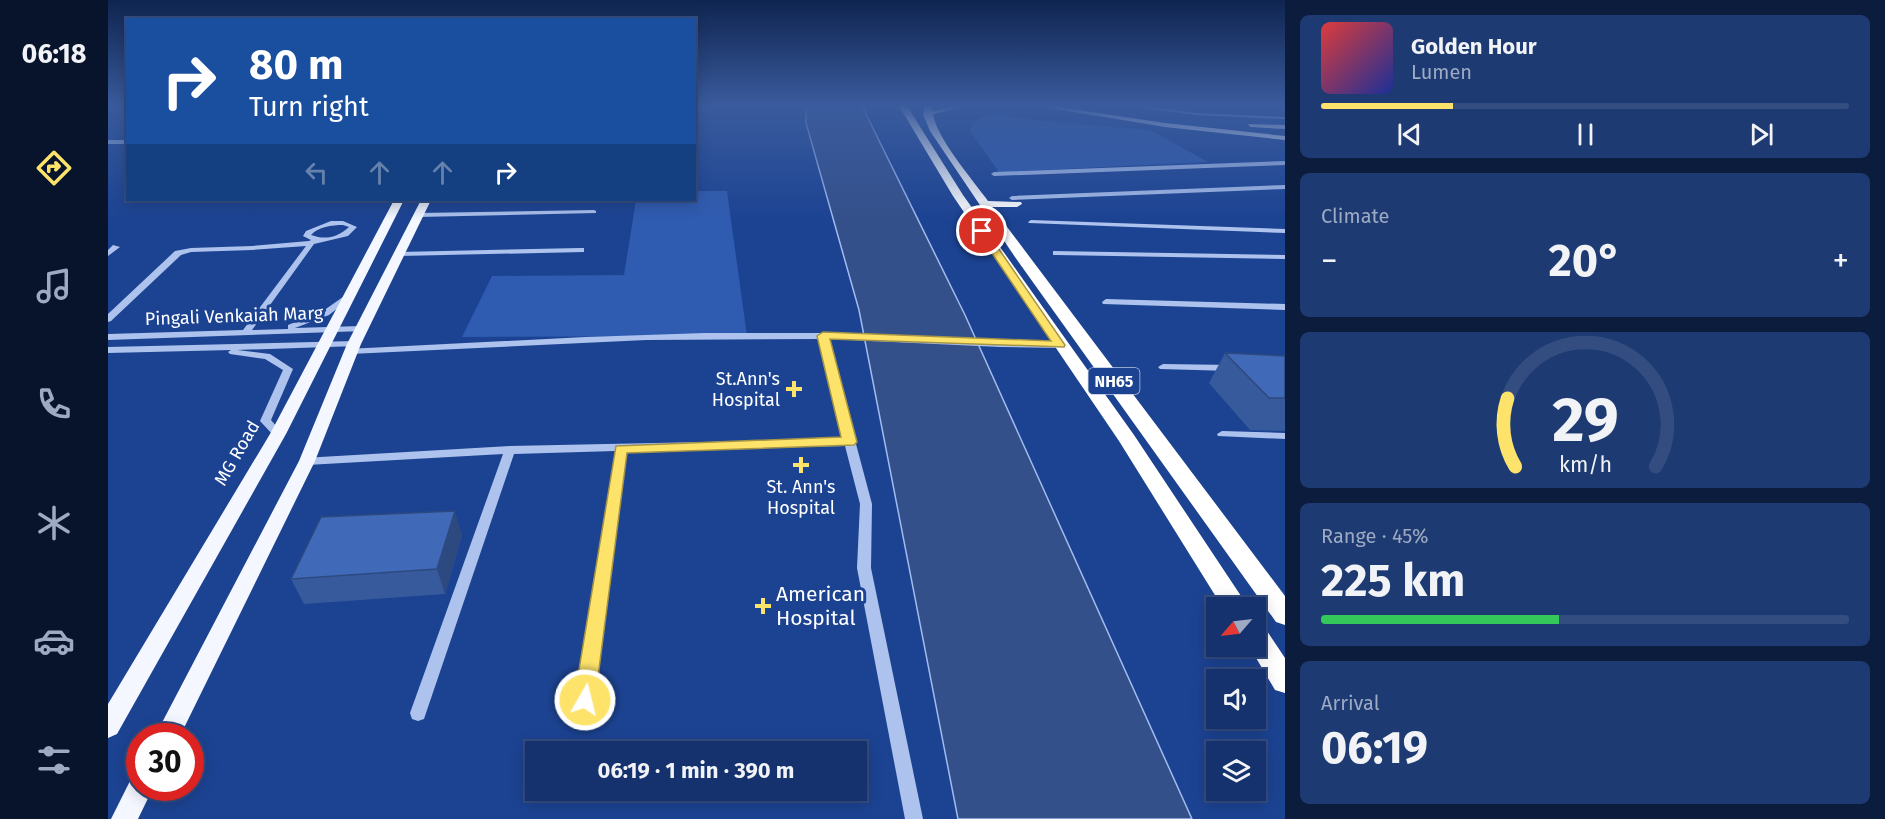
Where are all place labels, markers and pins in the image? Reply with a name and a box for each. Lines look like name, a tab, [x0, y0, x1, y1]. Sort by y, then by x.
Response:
pin	[956, 205, 1007, 256]
place label: St.Ann's Hospital	[712, 368, 780, 411]
marker: St.Ann's Hospital	[785, 380, 803, 398]
marker: St. Ann's Hospital	[792, 456, 810, 474]
place label: St. Ann's Hospital	[767, 476, 835, 519]
place label: American Hospital	[776, 581, 865, 631]
marker: American Hospital	[754, 597, 772, 615]

